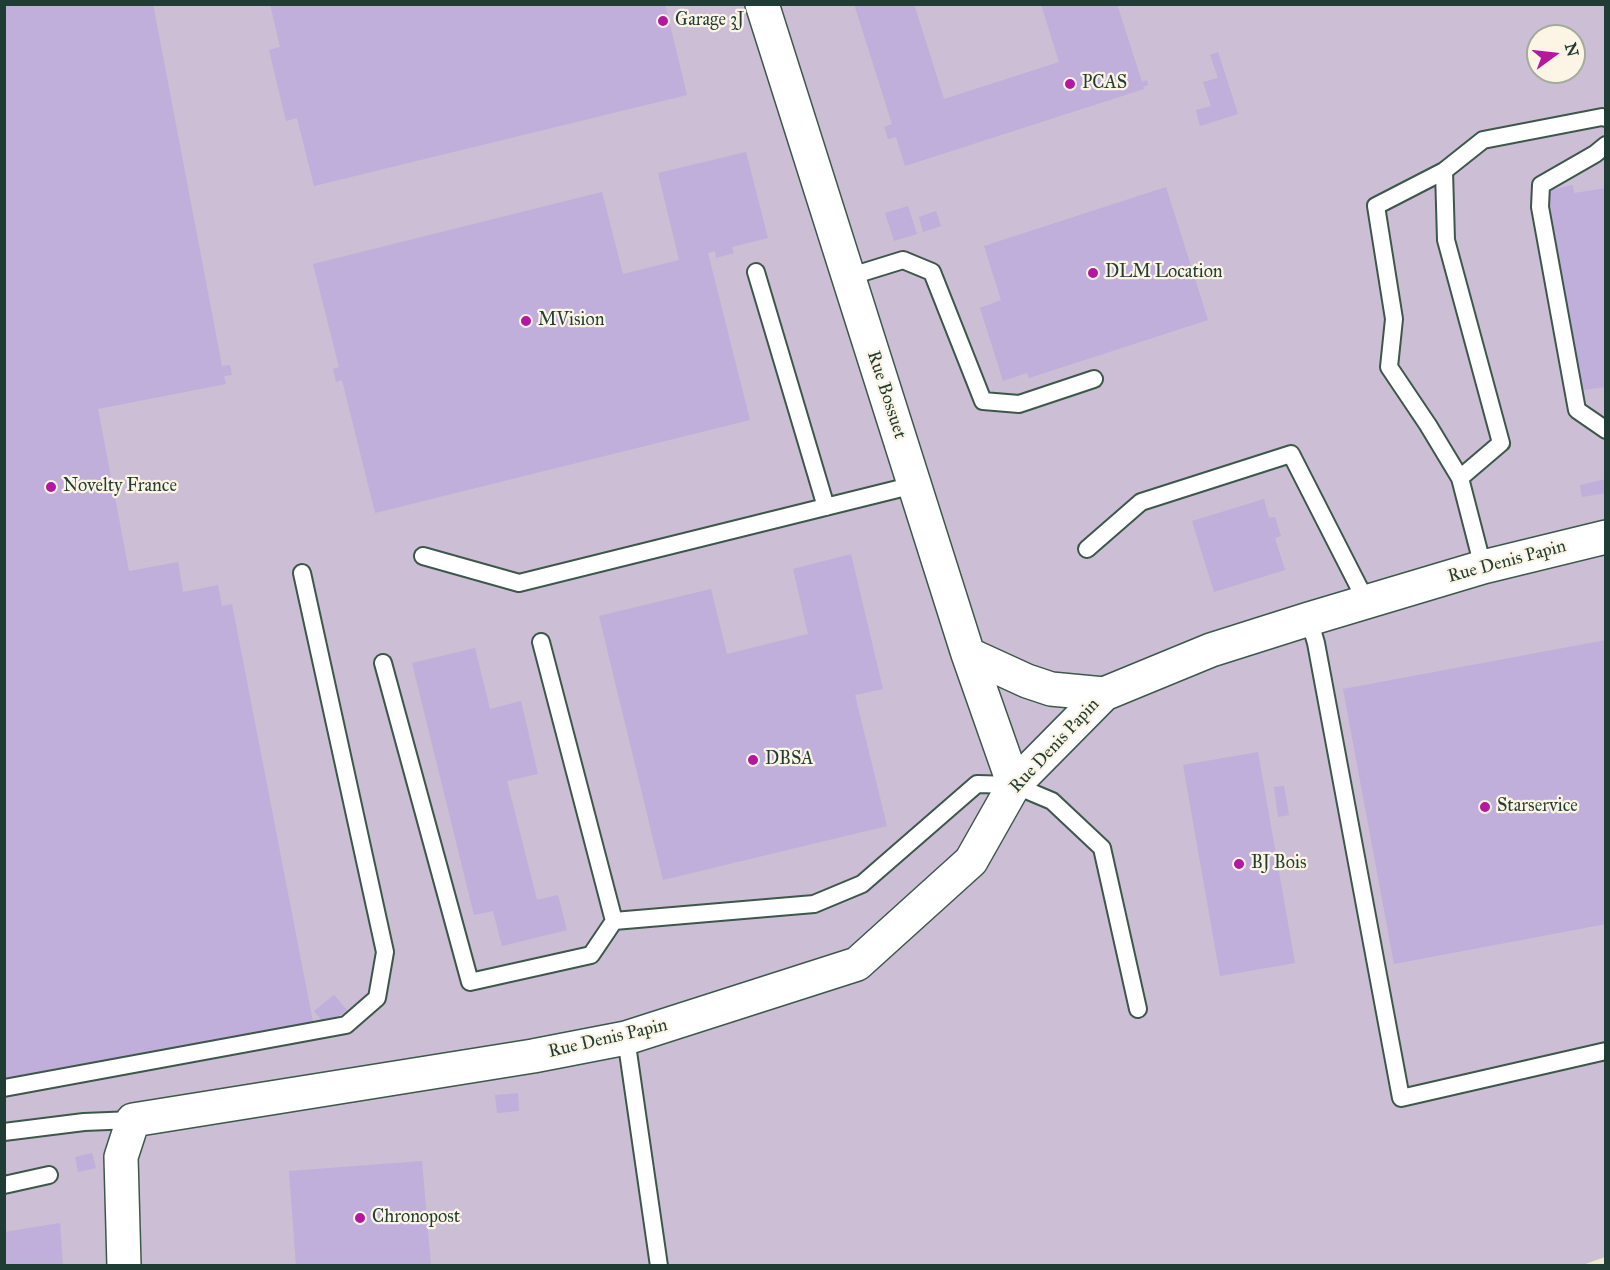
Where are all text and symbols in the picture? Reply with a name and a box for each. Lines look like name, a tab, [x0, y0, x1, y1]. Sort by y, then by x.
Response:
place label: Garage 3J	[675, 10, 744, 32]
marker: Garage 3J	[656, 14, 670, 28]
north arrow	[1526, 24, 1586, 84]
text: N	[1561, 41, 1583, 59]
place label: PCAS	[1082, 73, 1127, 95]
marker: PCAS	[1063, 77, 1077, 91]
place label: DLM Location	[1105, 262, 1223, 284]
marker: DLM Location	[1086, 266, 1100, 280]
place label: MVision	[538, 310, 604, 332]
marker: MVision	[519, 314, 533, 328]
street label: Rue Bossuet	[862, 348, 910, 442]
place label: Novelty France	[63, 476, 177, 498]
marker: Novelty France	[44, 480, 58, 494]
street label: Rue Denis Papin	[1445, 536, 1569, 588]
street label: Rue Denis Papin	[1006, 694, 1104, 798]
place label: DBSA	[765, 749, 813, 771]
marker: DBSA	[746, 753, 760, 767]
place label: Starservice	[1497, 796, 1578, 818]
marker: Starservice	[1478, 800, 1492, 814]
place label: BJ Bois	[1251, 853, 1306, 875]
marker: BJ Bois	[1232, 857, 1246, 871]
street label: Rue Denis Papin	[546, 1015, 670, 1063]
place label: Chronopost	[372, 1207, 460, 1229]
marker: Chronopost	[353, 1211, 367, 1225]

